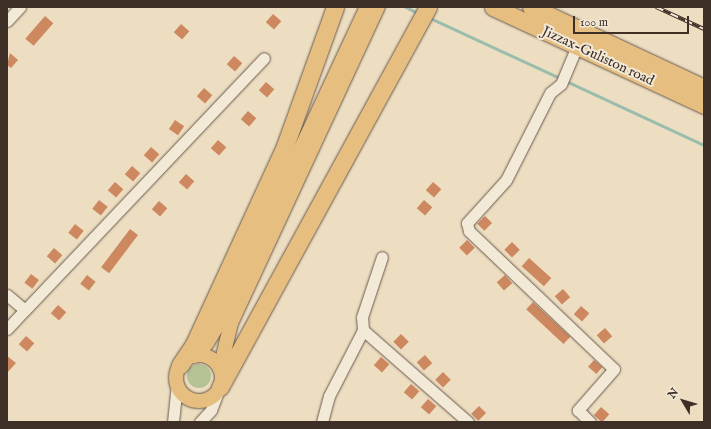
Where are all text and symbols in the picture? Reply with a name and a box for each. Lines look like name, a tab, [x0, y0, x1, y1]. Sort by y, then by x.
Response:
scale bar	[575, 8, 691, 34]
text: 100 m	[580, 15, 608, 30]
street label: Jizzax-Guliston road	[539, 23, 657, 89]
north arrow	[663, 381, 703, 421]
text: N	[665, 386, 682, 402]

